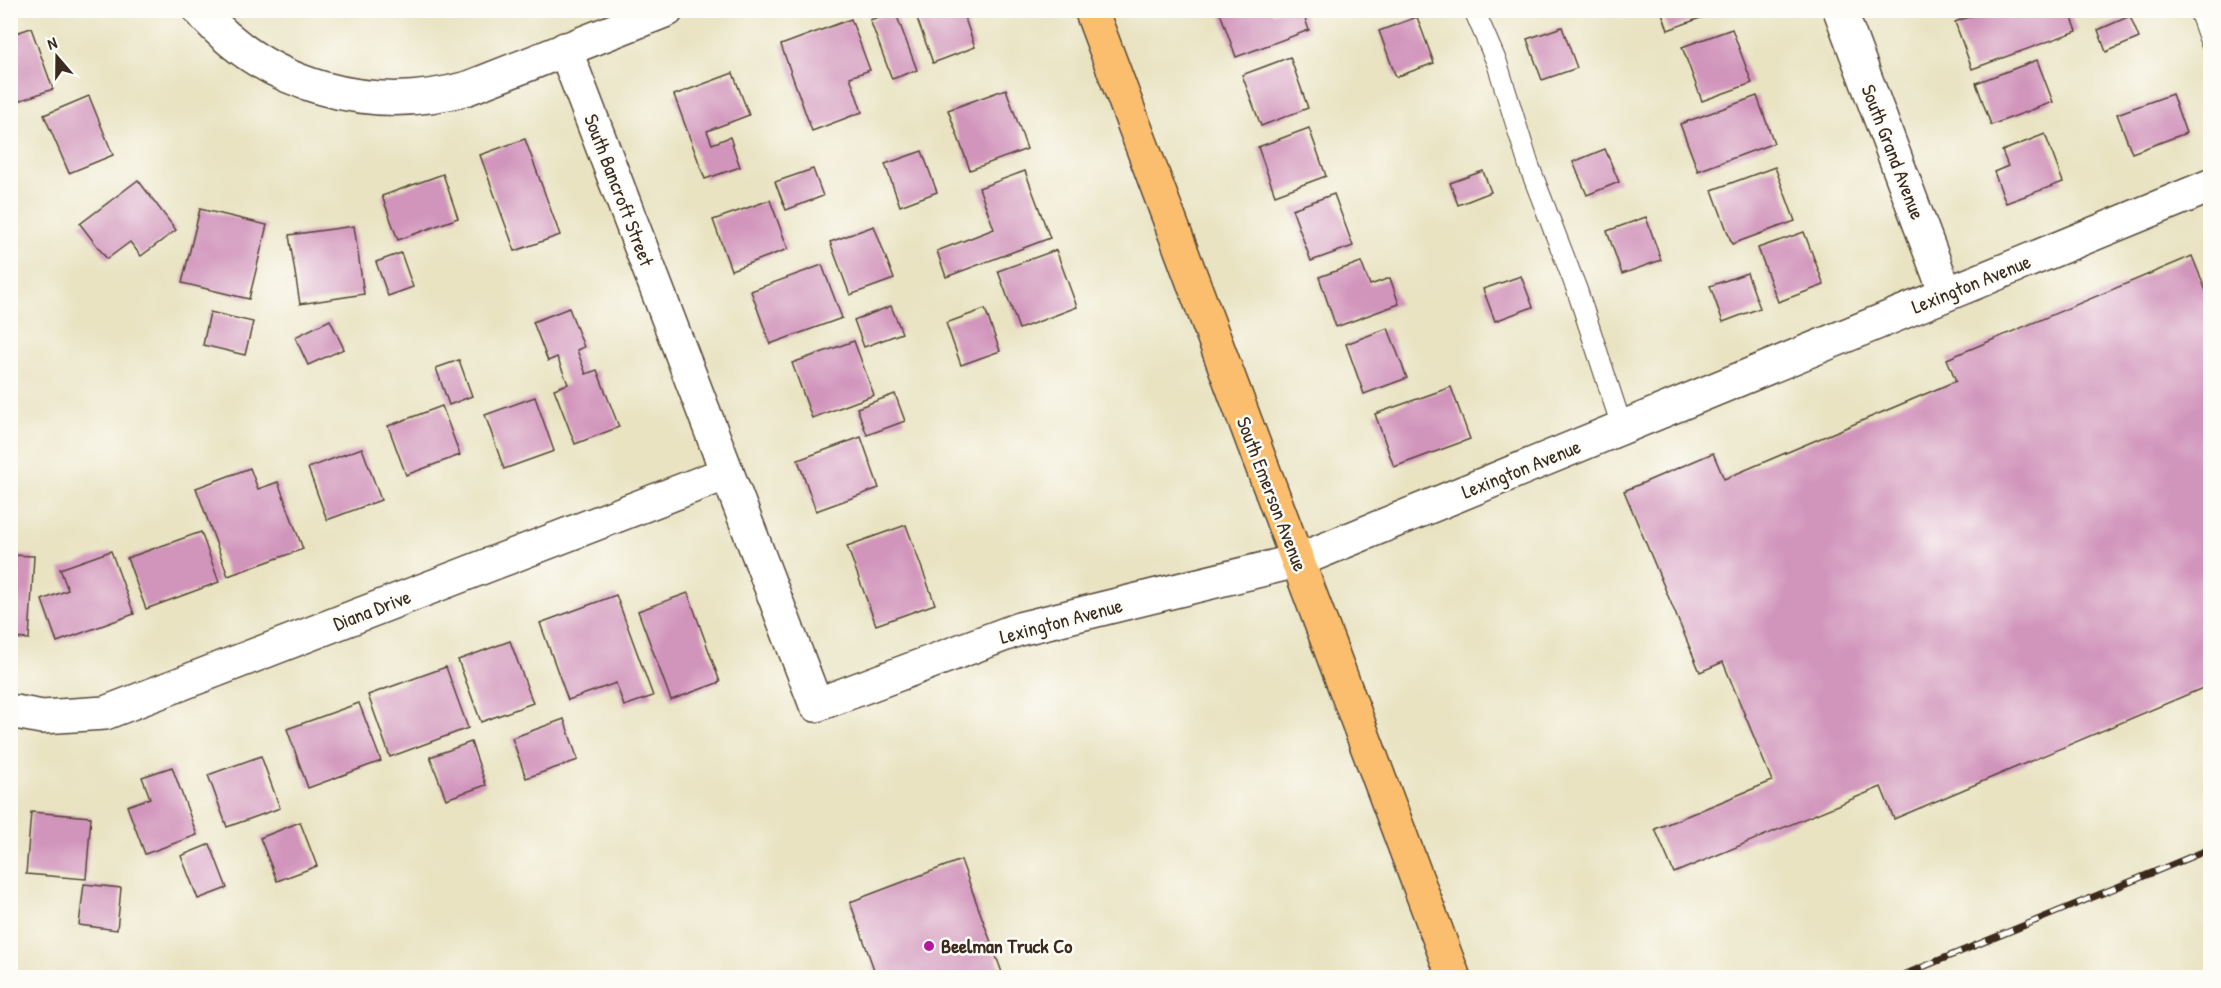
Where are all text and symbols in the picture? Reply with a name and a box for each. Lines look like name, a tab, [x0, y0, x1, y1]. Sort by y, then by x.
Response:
north arrow	[27, 27, 87, 87]
text: N	[44, 31, 60, 55]
street label: South Grand Avenue	[1855, 81, 1932, 223]
street label: South Bancroft Street	[578, 110, 661, 271]
street label: Lexington Avenue	[1907, 247, 2034, 320]
street label: South Emerson Avenue	[1231, 413, 1314, 575]
street label: Lexington Avenue	[1457, 432, 1584, 505]
street label: Diana Drive	[329, 582, 414, 637]
street label: Lexington Avenue	[996, 591, 1125, 650]
place label: Beelman Truck Co	[941, 932, 1072, 959]
marker: Beelman Truck Co	[922, 939, 936, 953]

